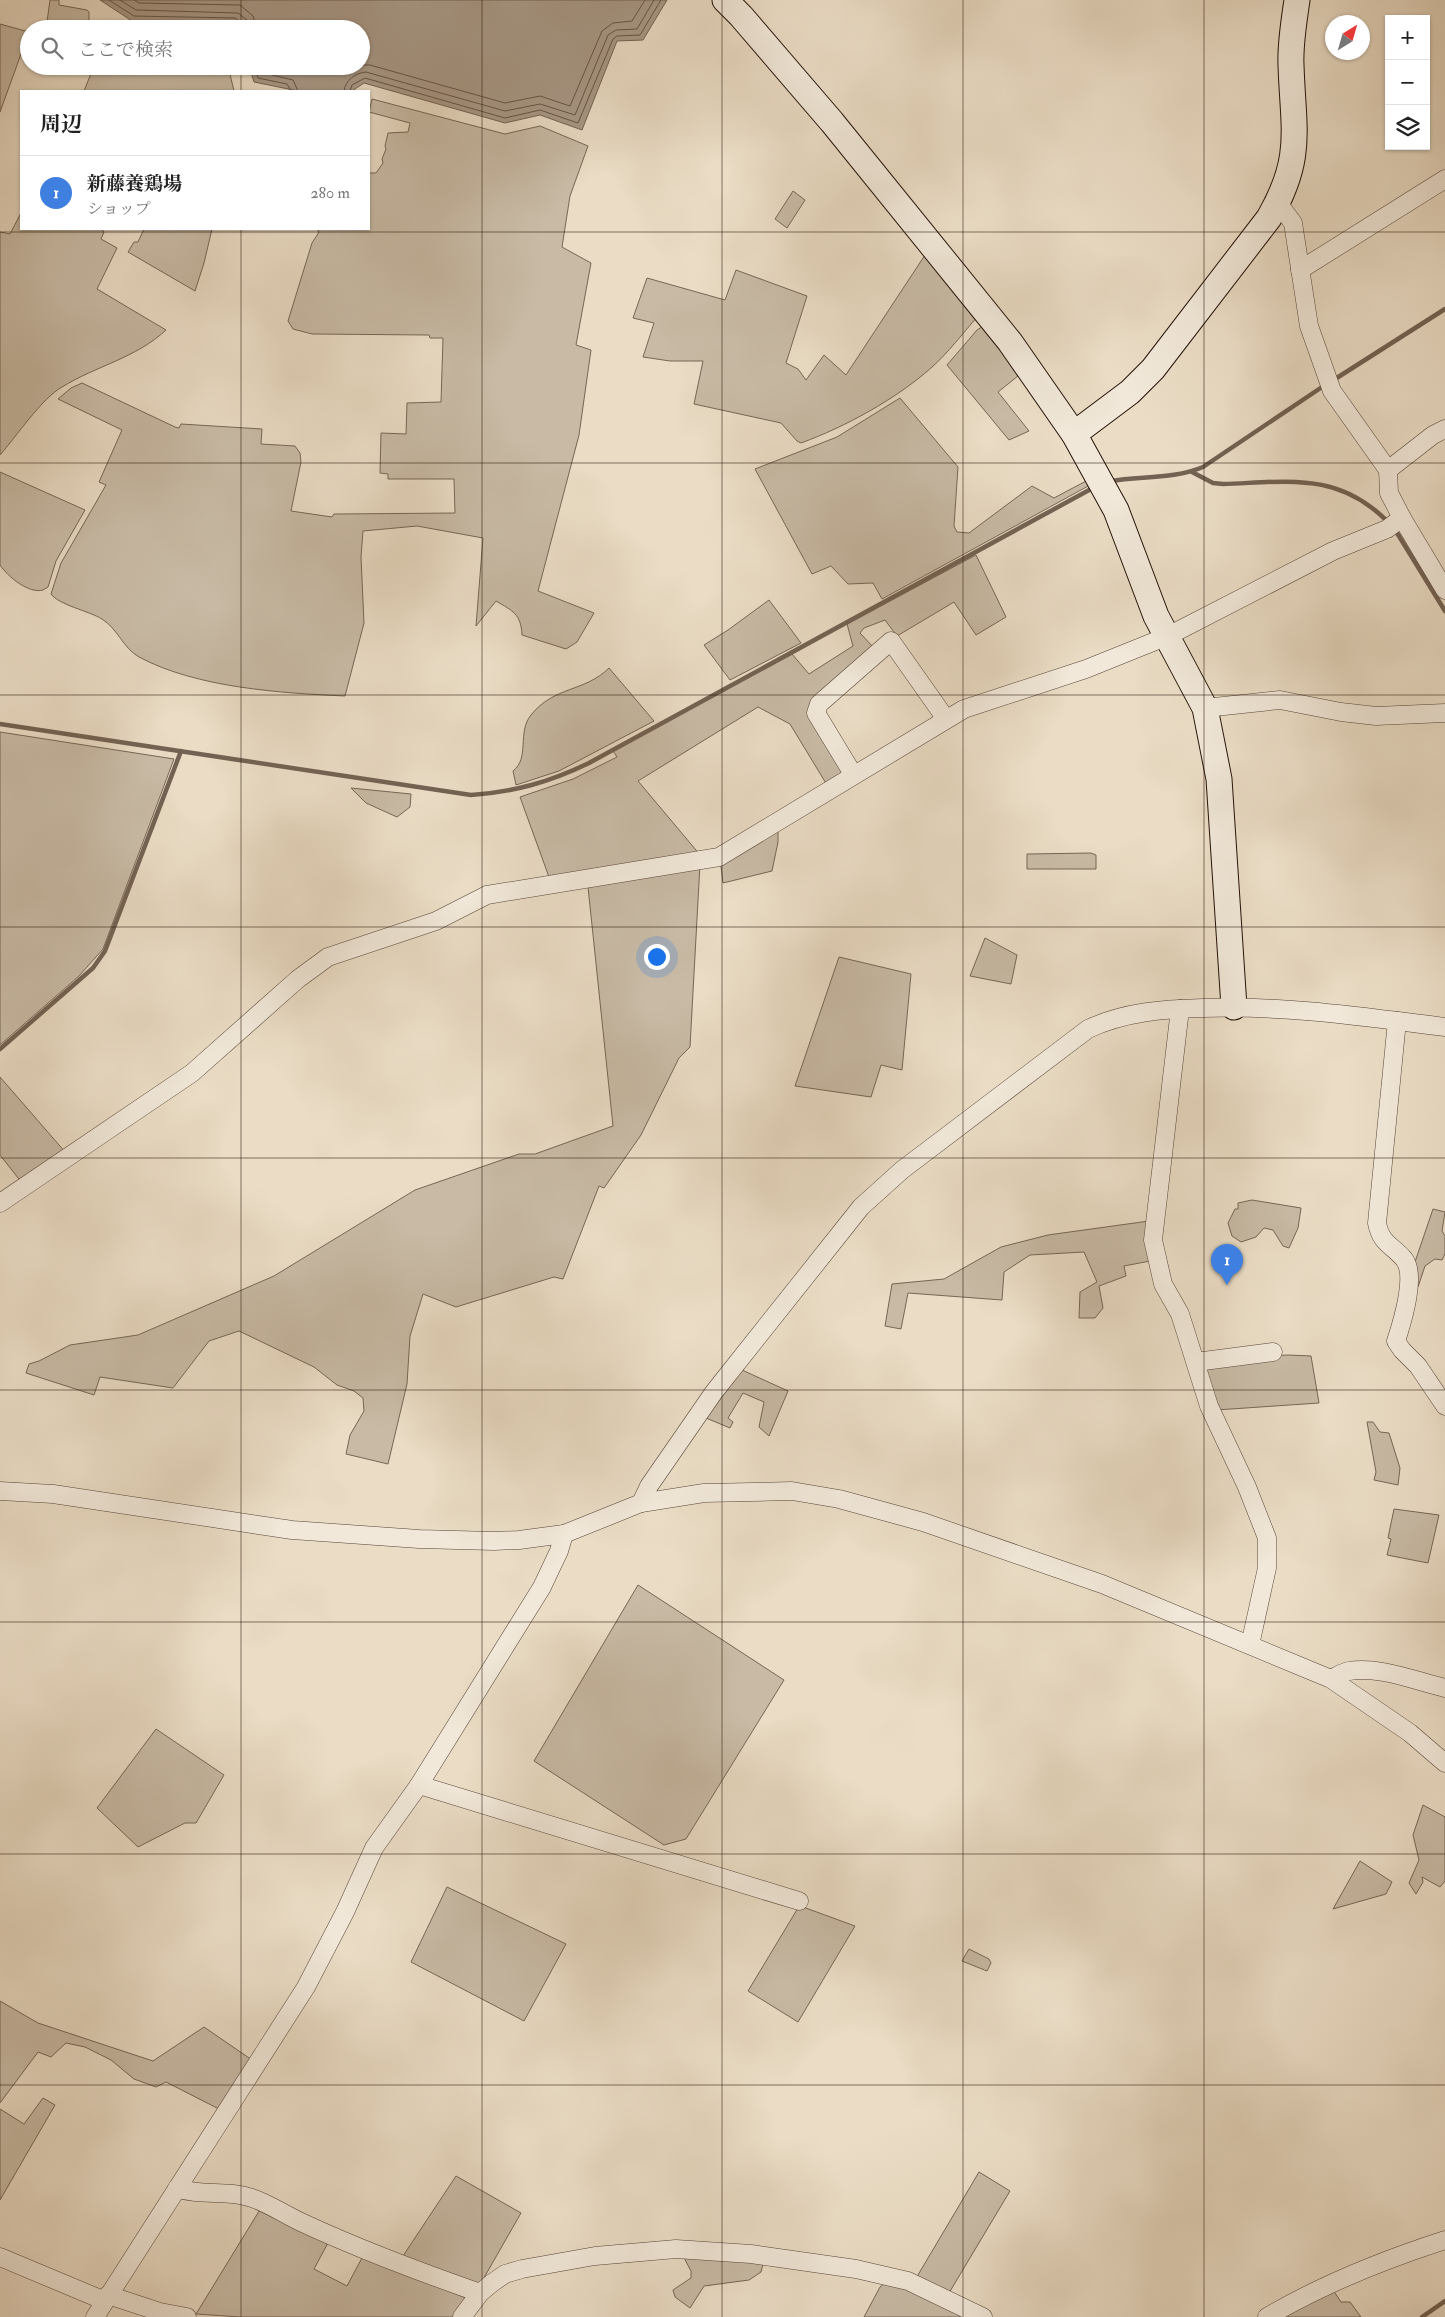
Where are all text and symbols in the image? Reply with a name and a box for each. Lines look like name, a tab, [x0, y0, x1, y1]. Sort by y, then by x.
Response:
north arrow	[1325, 15, 1370, 60]
map controls	[1385, 15, 1430, 150]
button: +	[1385, 15, 1430, 60]
search box	[20, 20, 370, 75]
icon: search	[38, 34, 66, 62]
text: ここで検索	[78, 38, 173, 62]
button: −	[1385, 60, 1430, 105]
button: layers	[1385, 105, 1430, 150]
text: 周辺	[40, 111, 82, 138]
text: 新藤養鶏場	[87, 172, 182, 196]
text: 1	[53, 183, 59, 203]
text: 280 m	[310, 183, 350, 203]
text: ショップ	[87, 199, 151, 219]
your location	[644, 944, 670, 970]
pin: 1	[1211, 1244, 1243, 1285]

